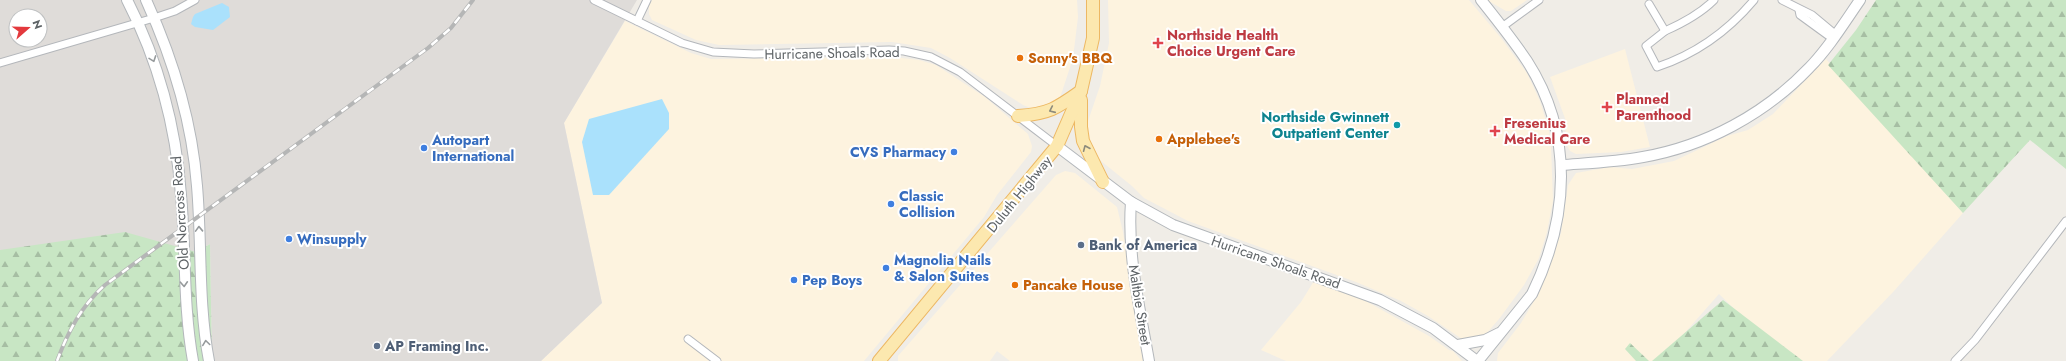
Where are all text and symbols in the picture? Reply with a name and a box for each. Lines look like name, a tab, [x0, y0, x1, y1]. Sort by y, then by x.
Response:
north arrow	[8, 8, 48, 48]
text: N	[28, 18, 46, 31]
place label: Northside Health Choice Urgent Care	[1167, 25, 1296, 61]
marker: Northside Health Choice Urgent Care	[1152, 37, 1164, 49]
street label: Hurricane Shoals Road	[764, 42, 900, 64]
place label: Sonny's BBQ	[1028, 48, 1113, 68]
marker: Sonny's BBQ	[1015, 53, 1025, 63]
one-way arrow	[148, 56, 156, 63]
place label: Planned Parenthood	[1616, 89, 1691, 125]
marker: Planned Parenthood	[1601, 101, 1613, 113]
one-way arrow	[1049, 105, 1056, 113]
place label: Northside Gwinnett Outpatient Center	[1261, 107, 1390, 143]
place label: Fresenius Medical Care	[1504, 113, 1590, 149]
marker: Northside Gwinnett Outpatient Center	[1392, 120, 1402, 130]
marker: Fresenius Medical Care	[1489, 125, 1501, 137]
place label: Applebee's	[1166, 129, 1241, 149]
place label: Autopart International	[431, 130, 514, 166]
marker: Applebee's	[1154, 134, 1164, 144]
place label: CVS Pharmacy	[850, 142, 947, 162]
marker: Autopart International	[419, 143, 429, 153]
one-way arrow	[1083, 144, 1091, 152]
marker: CVS Pharmacy	[949, 147, 959, 157]
street label: Duluth Highway	[982, 151, 1057, 237]
street label: Old Norcross Road	[166, 155, 194, 271]
place label: Classic Collision	[899, 186, 955, 222]
marker: Classic Collision	[886, 199, 896, 209]
one-way arrow	[195, 226, 204, 232]
place label: Winsupply	[297, 229, 367, 249]
street label: Hurricane Shoals Road	[1209, 230, 1343, 294]
marker: Winsupply	[284, 234, 294, 244]
place label: Bank of America	[1089, 235, 1197, 255]
marker: Bank of America	[1076, 240, 1086, 250]
place label: Magnolia Nails & Salon Suites	[894, 250, 992, 286]
marker: Magnolia Nails & Salon Suites	[881, 263, 891, 273]
street label: Maltbie Street	[1124, 263, 1156, 347]
place label: Pep Boys	[802, 270, 863, 290]
marker: Pep Boys	[789, 275, 799, 285]
place label: Pancake House	[1023, 275, 1123, 295]
marker: Pancake House	[1010, 280, 1020, 290]
one-way arrow	[180, 281, 189, 287]
place label: AP Framing Inc.	[384, 336, 489, 356]
one-way arrow	[202, 340, 211, 346]
marker: AP Framing Inc.	[372, 341, 382, 351]

